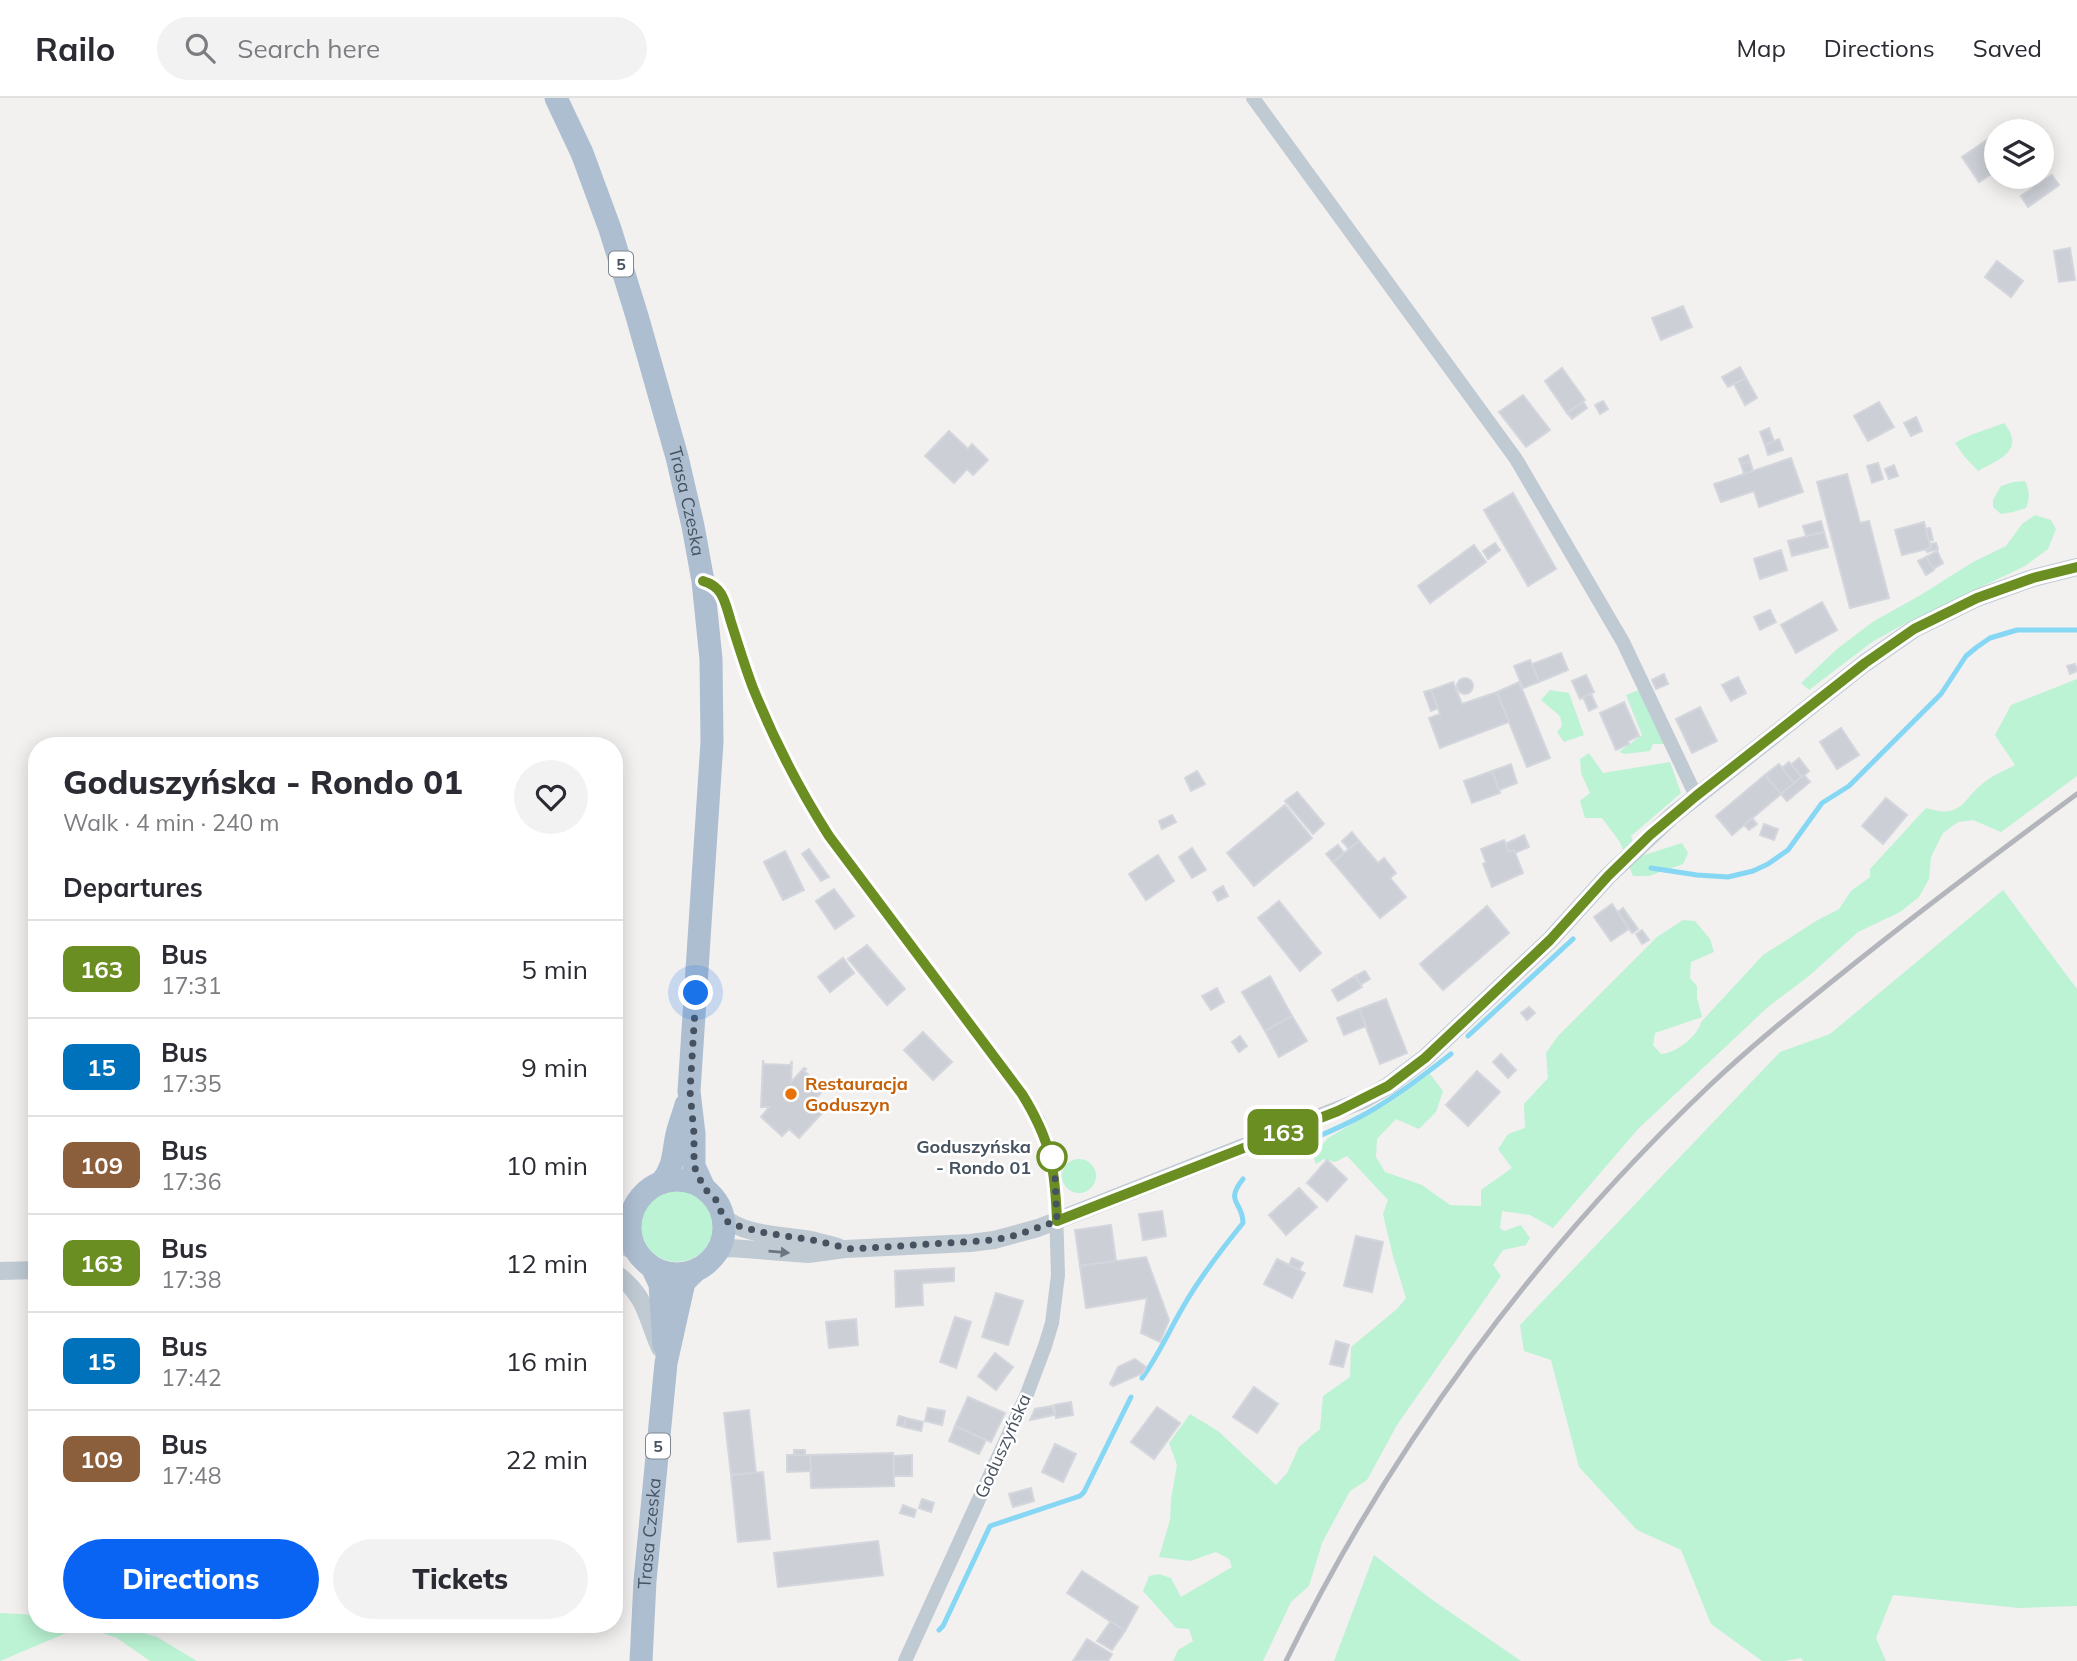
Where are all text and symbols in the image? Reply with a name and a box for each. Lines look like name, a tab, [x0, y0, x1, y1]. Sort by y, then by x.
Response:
search box	[157, 17, 647, 80]
text: Railo	[35, 28, 115, 69]
icon: search	[181, 29, 219, 67]
text: Search here	[237, 32, 380, 65]
text: Map	[1736, 33, 1786, 63]
text: Directions	[1824, 33, 1935, 63]
text: Saved	[1973, 33, 2042, 63]
map controls	[1984, 119, 2054, 189]
button: layers	[1984, 119, 2054, 189]
road number: 5	[609, 252, 633, 276]
street label: Trasa Czeska	[664, 444, 710, 558]
button: heart	[514, 760, 588, 834]
text: Goduszyńska - Rondo 01	[63, 761, 463, 802]
text: Walk · 4 min · 240 m	[63, 808, 280, 837]
text: Departures	[63, 871, 203, 904]
text: Bus	[161, 938, 207, 971]
text: 5 min	[521, 953, 588, 986]
text: 163	[80, 954, 123, 984]
text: 17:31	[161, 971, 221, 1000]
your location	[678, 975, 713, 1010]
text: Bus	[161, 1036, 207, 1069]
text: 9 min	[521, 1051, 588, 1084]
text: 15	[87, 1052, 116, 1082]
text: 17:35	[161, 1069, 221, 1098]
place label: Restauracja Goduszyn	[805, 1072, 908, 1116]
marker: Restauracja Goduszyn	[783, 1086, 799, 1102]
line badge: 163	[1243, 1109, 1323, 1155]
text: 163	[1261, 1117, 1305, 1147]
text: Bus	[161, 1134, 207, 1167]
place label: Goduszyńska - Rondo 01	[916, 1135, 1031, 1179]
marker: Goduszyńska - Rondo 01	[1037, 1142, 1067, 1172]
text: 10 min	[506, 1149, 588, 1182]
text: 109	[80, 1150, 123, 1180]
text: 17:36	[161, 1167, 221, 1196]
text: Bus	[161, 1232, 207, 1265]
text: 12 min	[506, 1247, 588, 1280]
one-way arrow	[768, 1247, 790, 1258]
text: 163	[80, 1248, 123, 1278]
text: 17:38	[161, 1265, 221, 1294]
text: Bus	[161, 1330, 207, 1363]
text: 16 min	[506, 1345, 588, 1378]
text: 15	[87, 1346, 116, 1376]
text: 17:42	[161, 1363, 221, 1392]
street label: Goduszyńska	[969, 1390, 1036, 1501]
text: Bus	[161, 1428, 207, 1461]
road number: 5	[646, 1434, 670, 1458]
text: 22 min	[506, 1443, 588, 1476]
text: 109	[80, 1444, 123, 1474]
text: 17:48	[161, 1461, 221, 1490]
street label: Trasa Czeska	[633, 1477, 666, 1589]
button: Directions	[63, 1539, 319, 1619]
button: Tickets	[333, 1539, 588, 1619]

